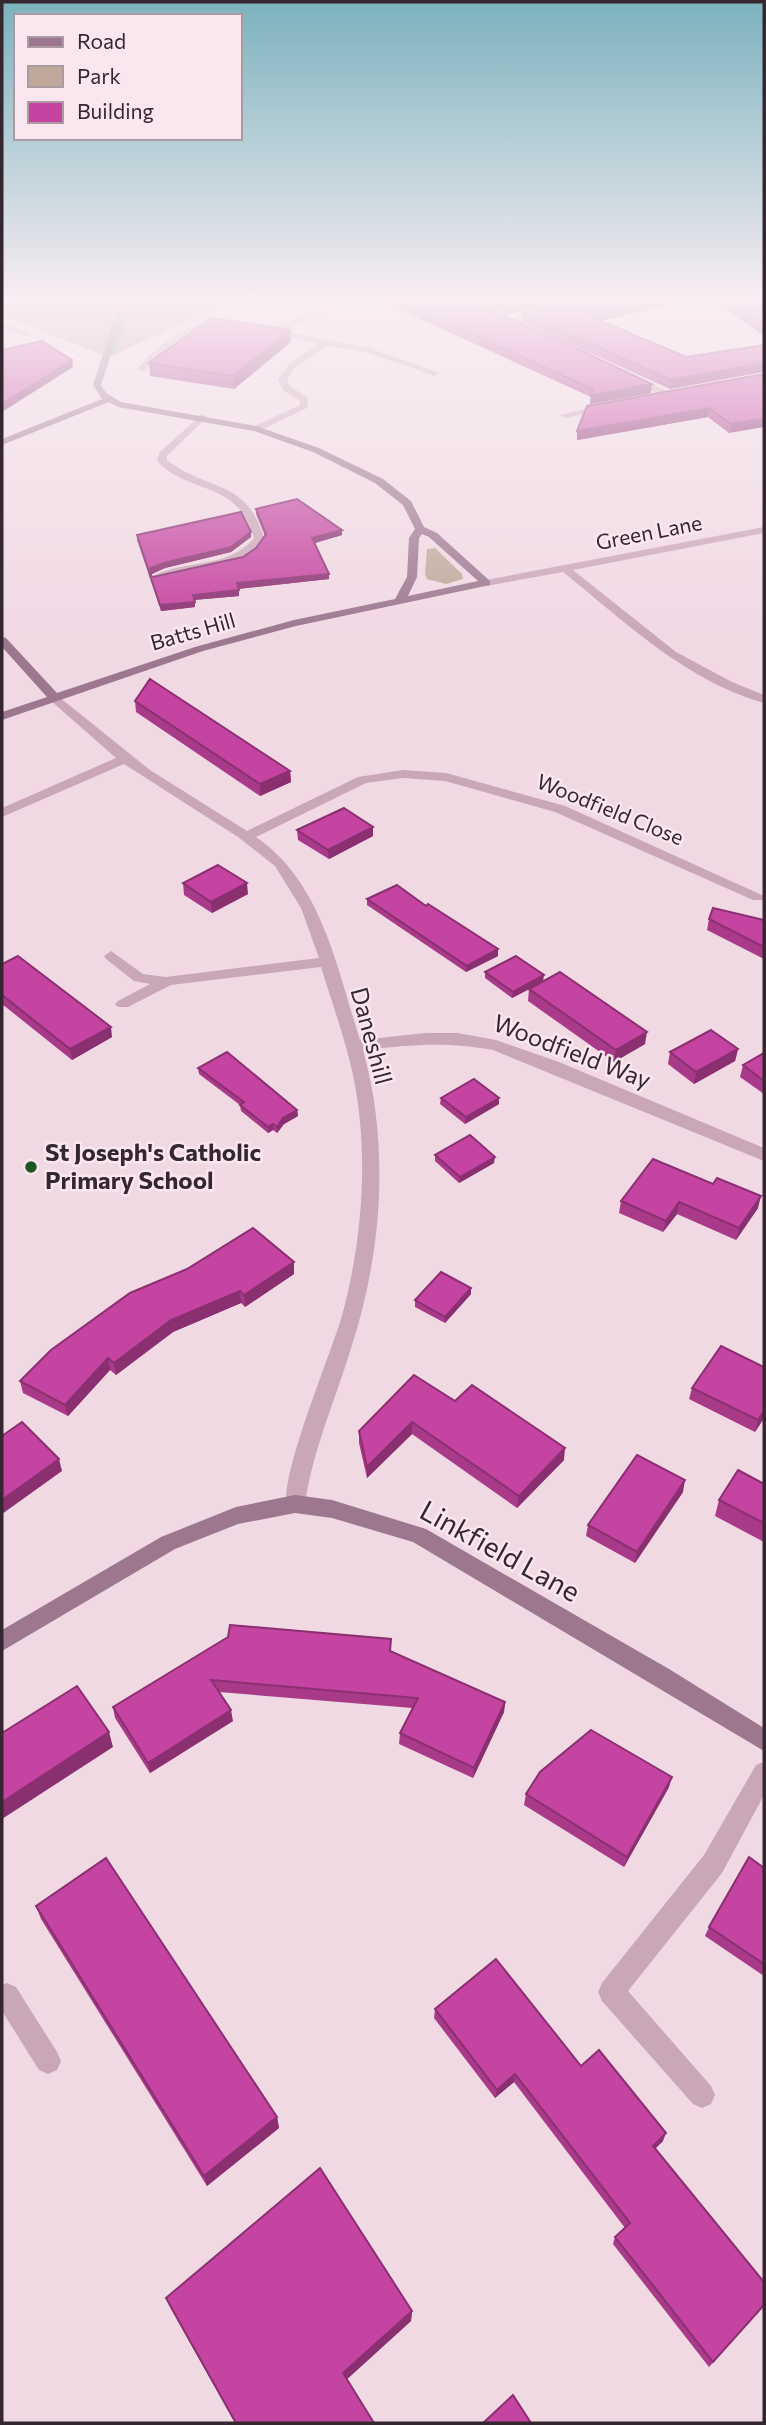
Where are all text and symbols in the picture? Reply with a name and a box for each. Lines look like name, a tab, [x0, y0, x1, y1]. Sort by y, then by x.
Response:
legend	[14, 14, 242, 140]
text: Road	[77, 28, 126, 53]
text: Park	[77, 63, 121, 88]
text: Building	[77, 98, 154, 123]
street label: Green Lane	[593, 509, 704, 554]
street label: Batts Hill	[147, 607, 238, 655]
street label: Woodfield Close	[534, 768, 688, 849]
street label: Daneshill	[346, 984, 399, 1088]
street label: Woodfield Way	[490, 1007, 655, 1094]
place label: St Joseph's Catholic Primary School	[45, 1137, 261, 1194]
marker: St Joseph's Catholic Primary School	[23, 1159, 39, 1175]
street label: Linkfield Lane	[415, 1492, 586, 1608]

